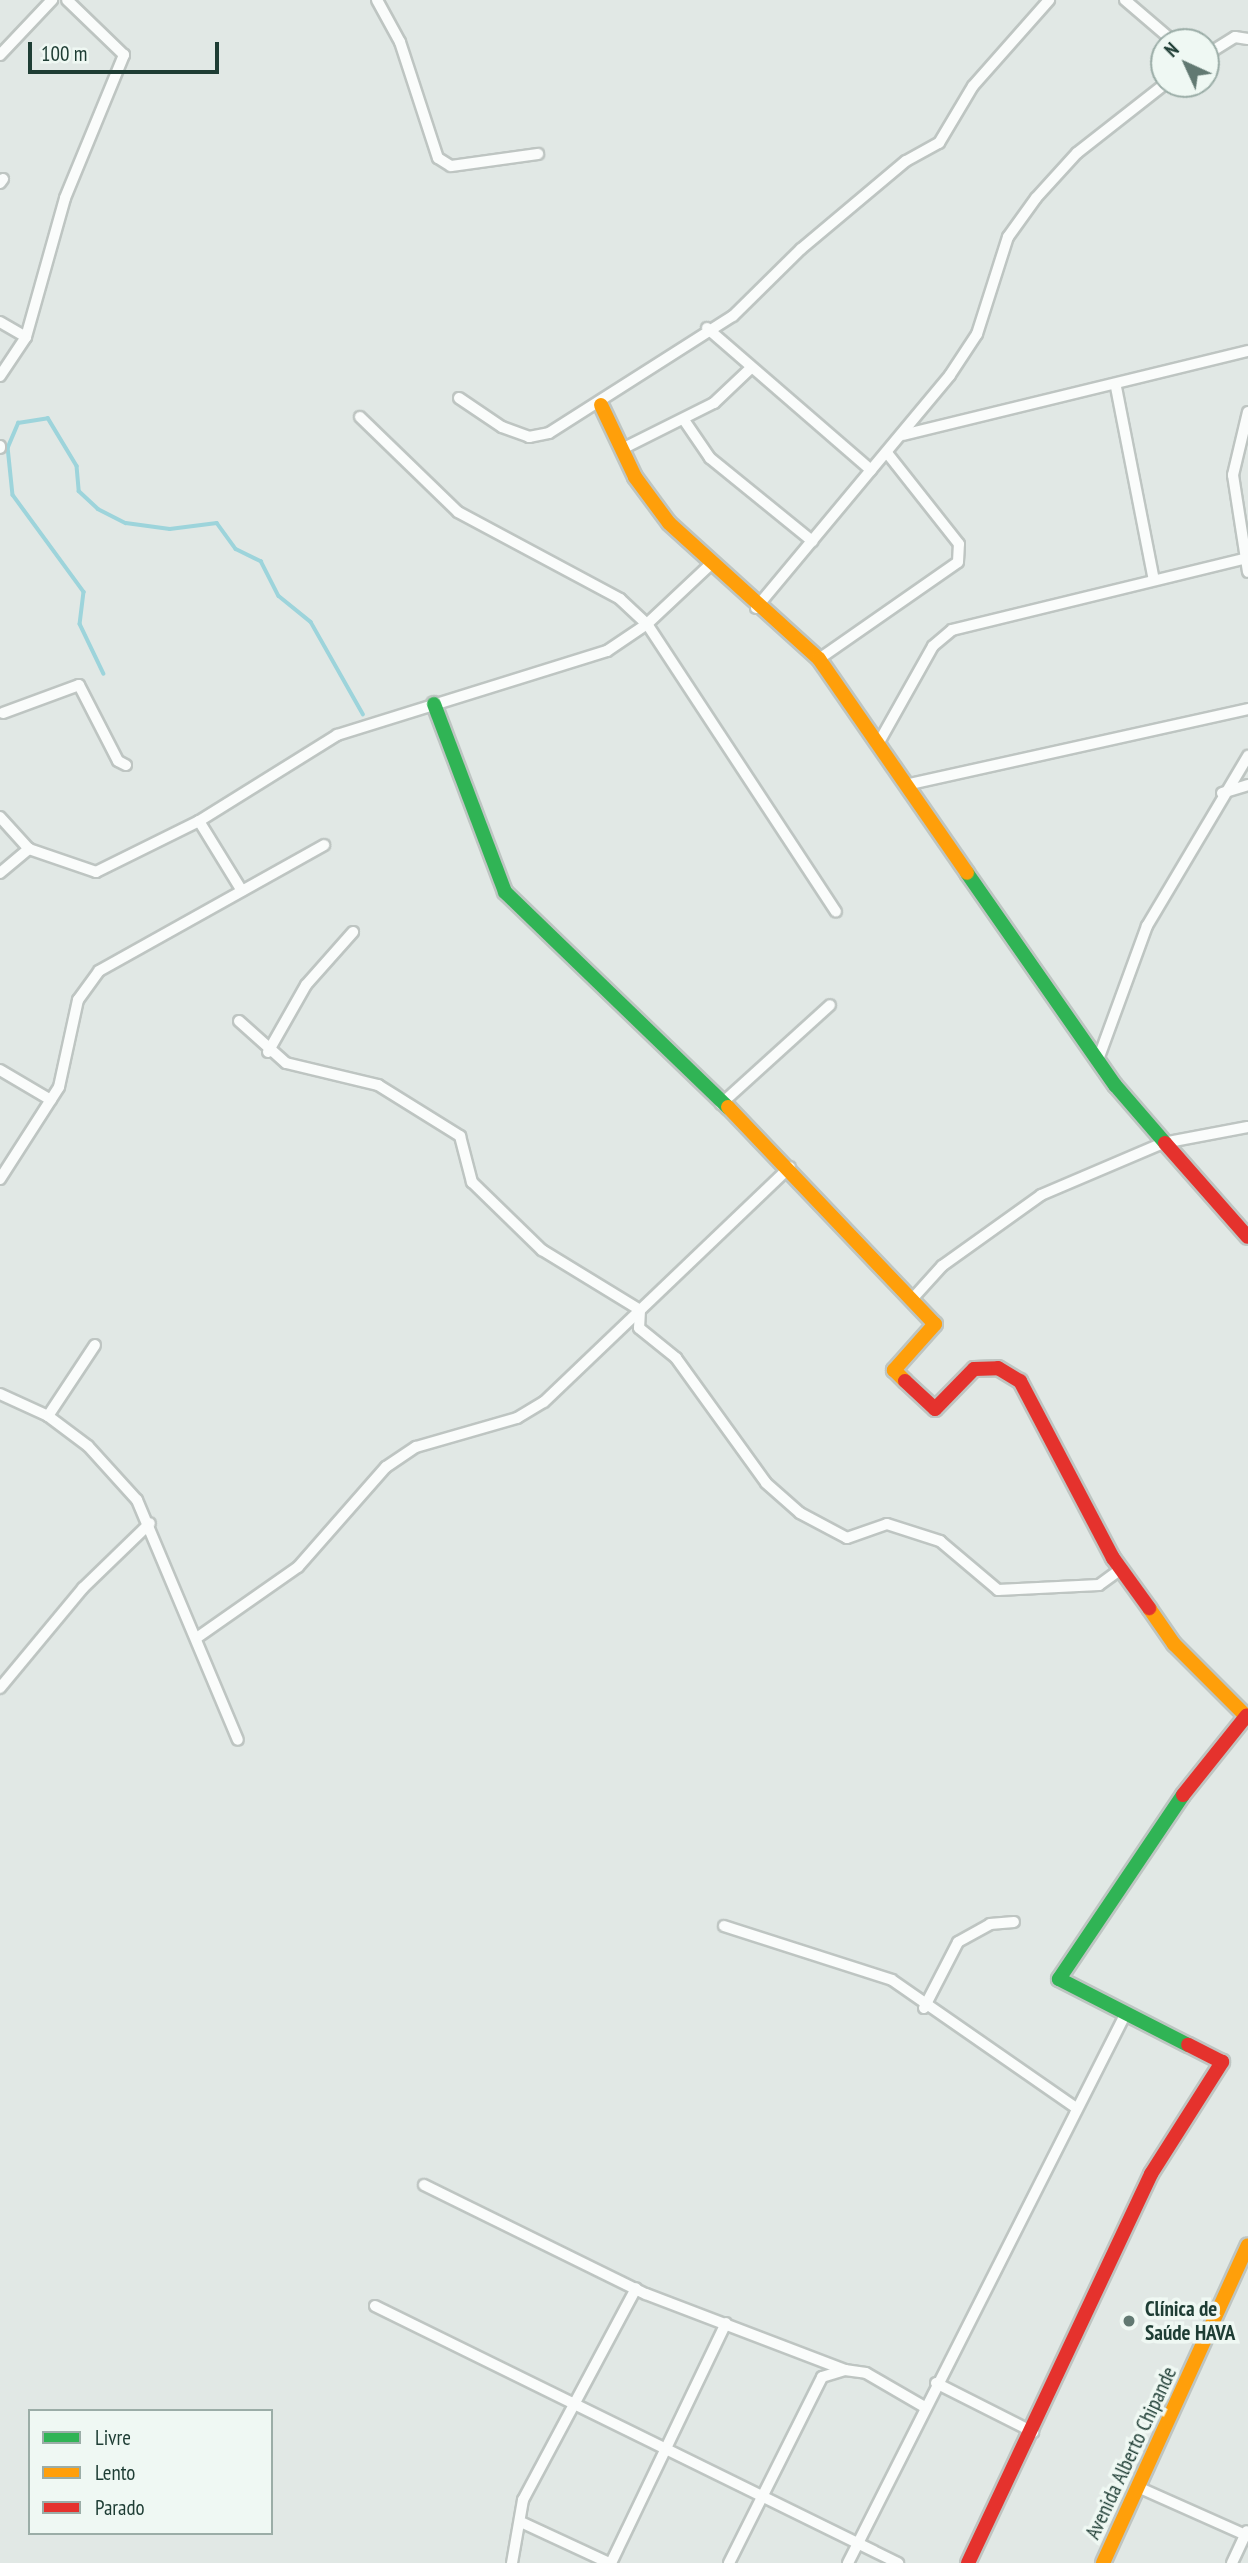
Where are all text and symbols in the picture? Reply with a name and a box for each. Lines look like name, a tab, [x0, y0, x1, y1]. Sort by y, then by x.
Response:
scale bar	[32, 28, 222, 72]
north arrow	[1150, 28, 1220, 98]
text: N	[1159, 37, 1184, 62]
text: 100 m	[41, 40, 87, 67]
place label: Clínica de Saúde HAVA	[1145, 2296, 1235, 2346]
marker: Clínica de Saúde HAVA	[1119, 2311, 1139, 2331]
street label: Avenida Alberto Chipande	[1080, 2363, 1182, 2543]
legend	[28, 2409, 273, 2535]
text: Livre	[95, 2424, 131, 2451]
text: Lento	[95, 2459, 135, 2486]
text: Parado	[95, 2494, 145, 2521]

